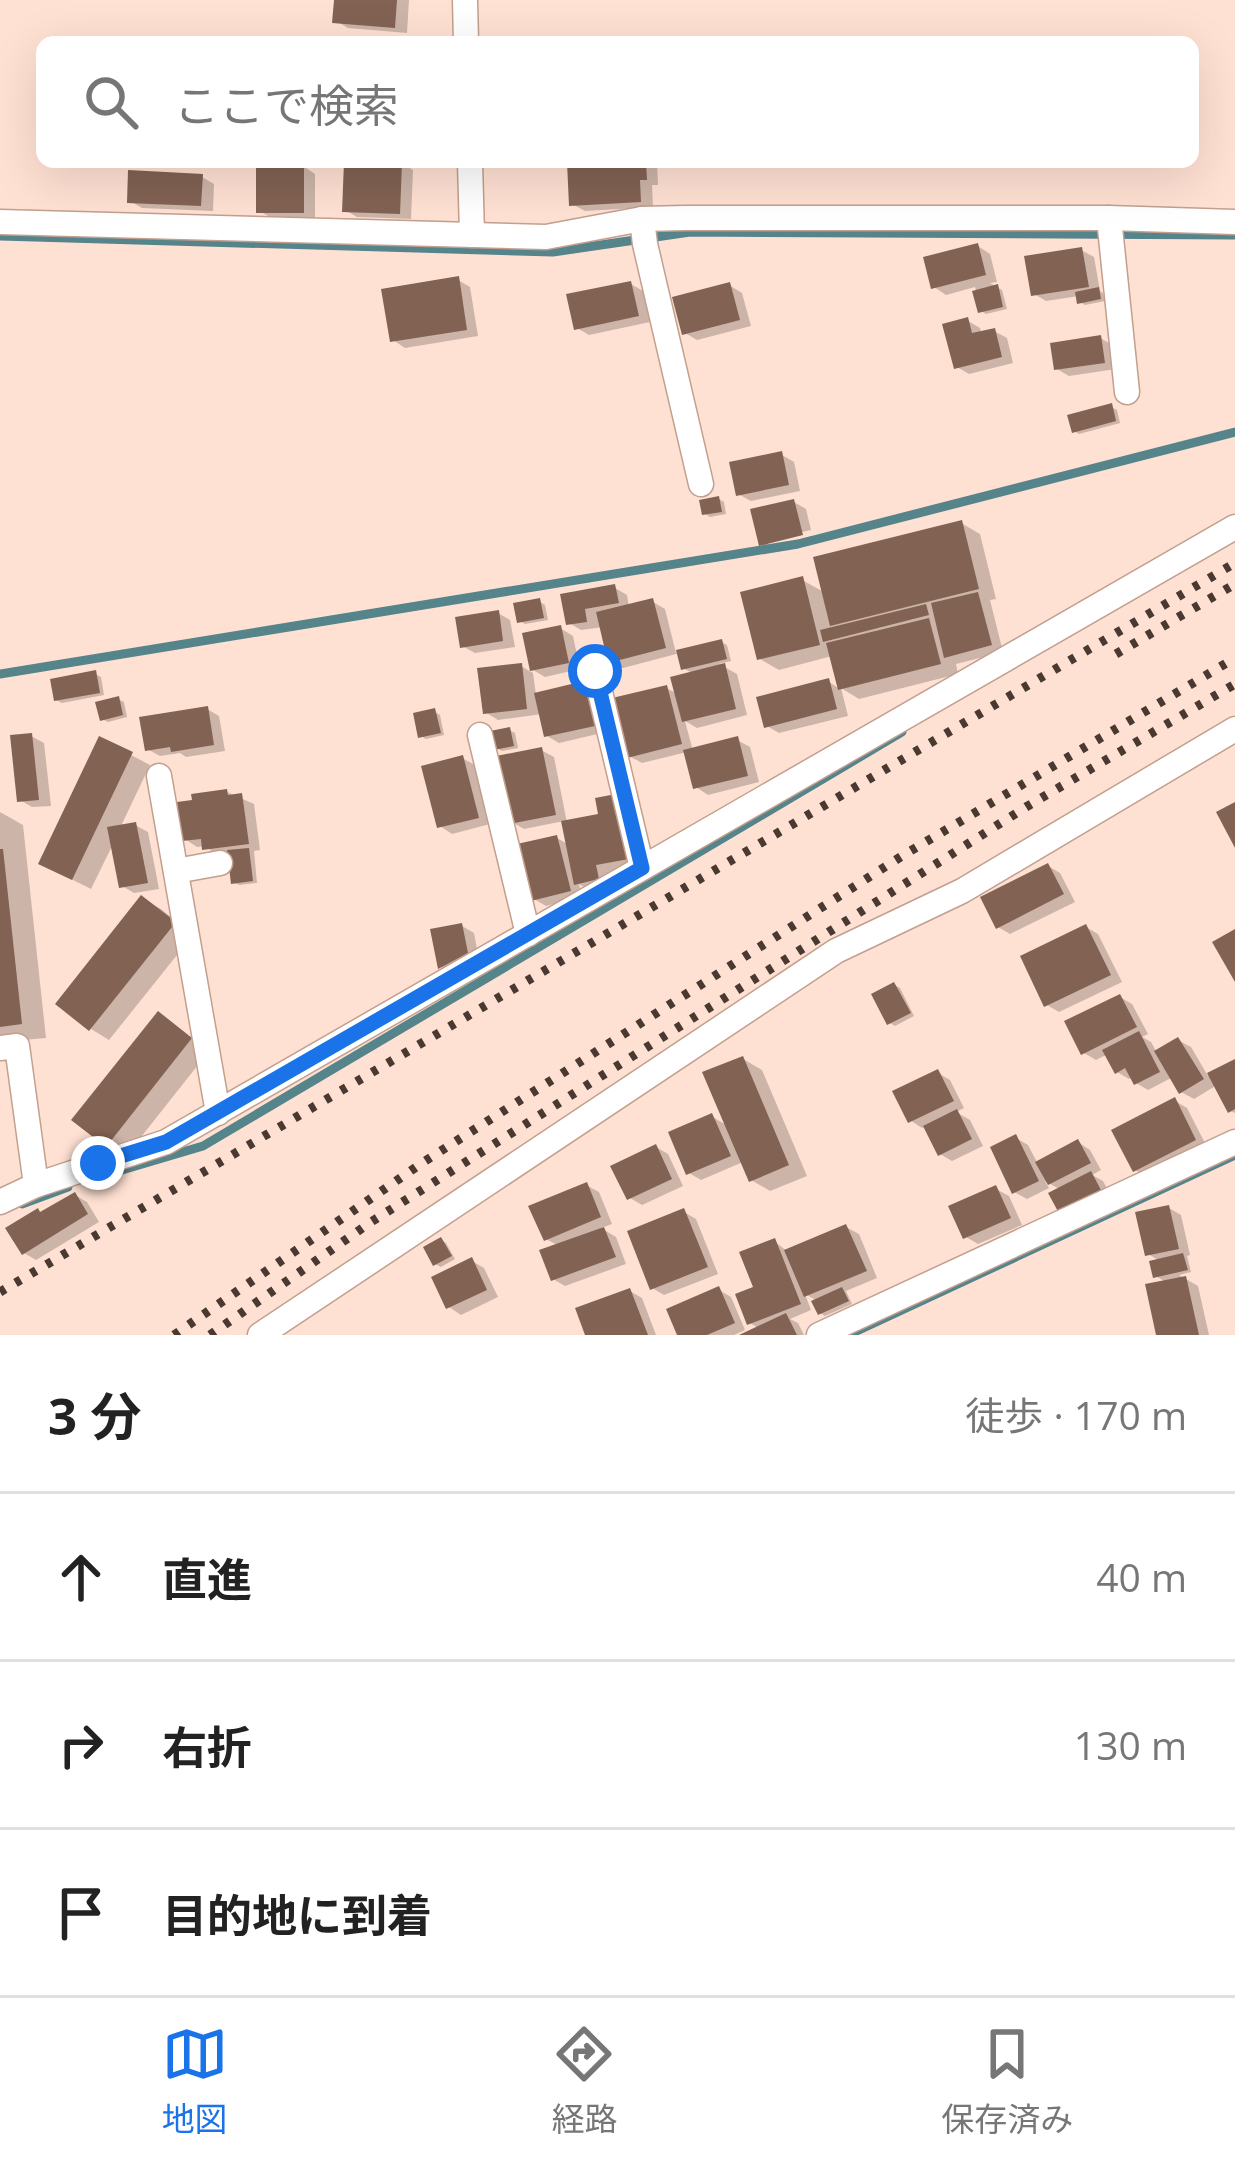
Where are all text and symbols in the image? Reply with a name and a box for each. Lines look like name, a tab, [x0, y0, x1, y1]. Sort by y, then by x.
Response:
search box	[36, 36, 1199, 168]
icon: search	[78, 69, 144, 135]
text: ここで検索	[174, 74, 399, 135]
route start	[568, 644, 622, 698]
route end	[71, 1136, 125, 1190]
text: 3 分	[48, 1380, 141, 1450]
text: 徒歩 · 170 m	[965, 1388, 1187, 1441]
icon: ahead	[48, 1544, 114, 1610]
text: 直進	[162, 1548, 252, 1609]
text: 40 m	[1096, 1550, 1187, 1603]
icon: right	[48, 1712, 114, 1778]
text: 右折	[162, 1716, 252, 1777]
text: 130 m	[1074, 1718, 1187, 1771]
icon: arrive	[48, 1880, 114, 1946]
text: 目的地に到着	[162, 1884, 432, 1945]
tab: 地図	[162, 2021, 228, 2141]
tab: 経路	[551, 2021, 617, 2141]
tab: 保存済み	[941, 2021, 1073, 2141]

